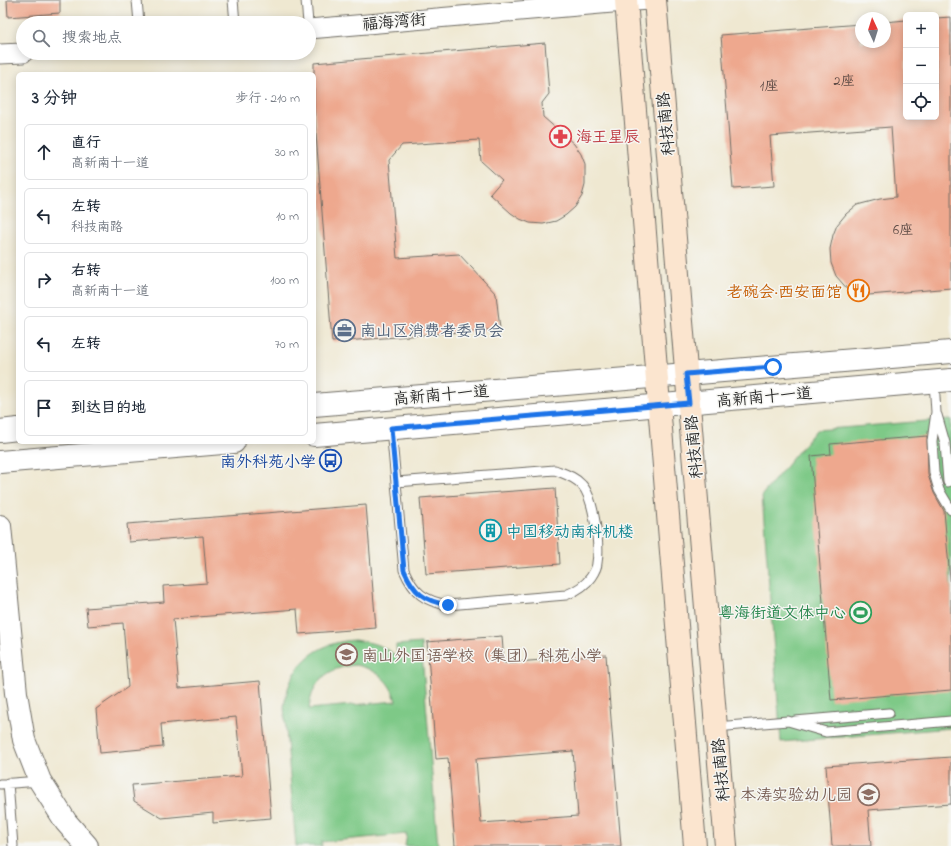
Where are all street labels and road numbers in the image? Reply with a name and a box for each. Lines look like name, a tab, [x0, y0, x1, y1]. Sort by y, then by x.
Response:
street label: 福海湾街	[361, 8, 427, 38]
street label: 科技南路	[652, 91, 682, 157]
street label: 高新南十一道	[392, 380, 490, 412]
street label: 高新南十一道	[715, 382, 813, 414]
street label: 科技南路	[680, 414, 710, 480]
street label: 科技南路	[707, 737, 737, 803]

